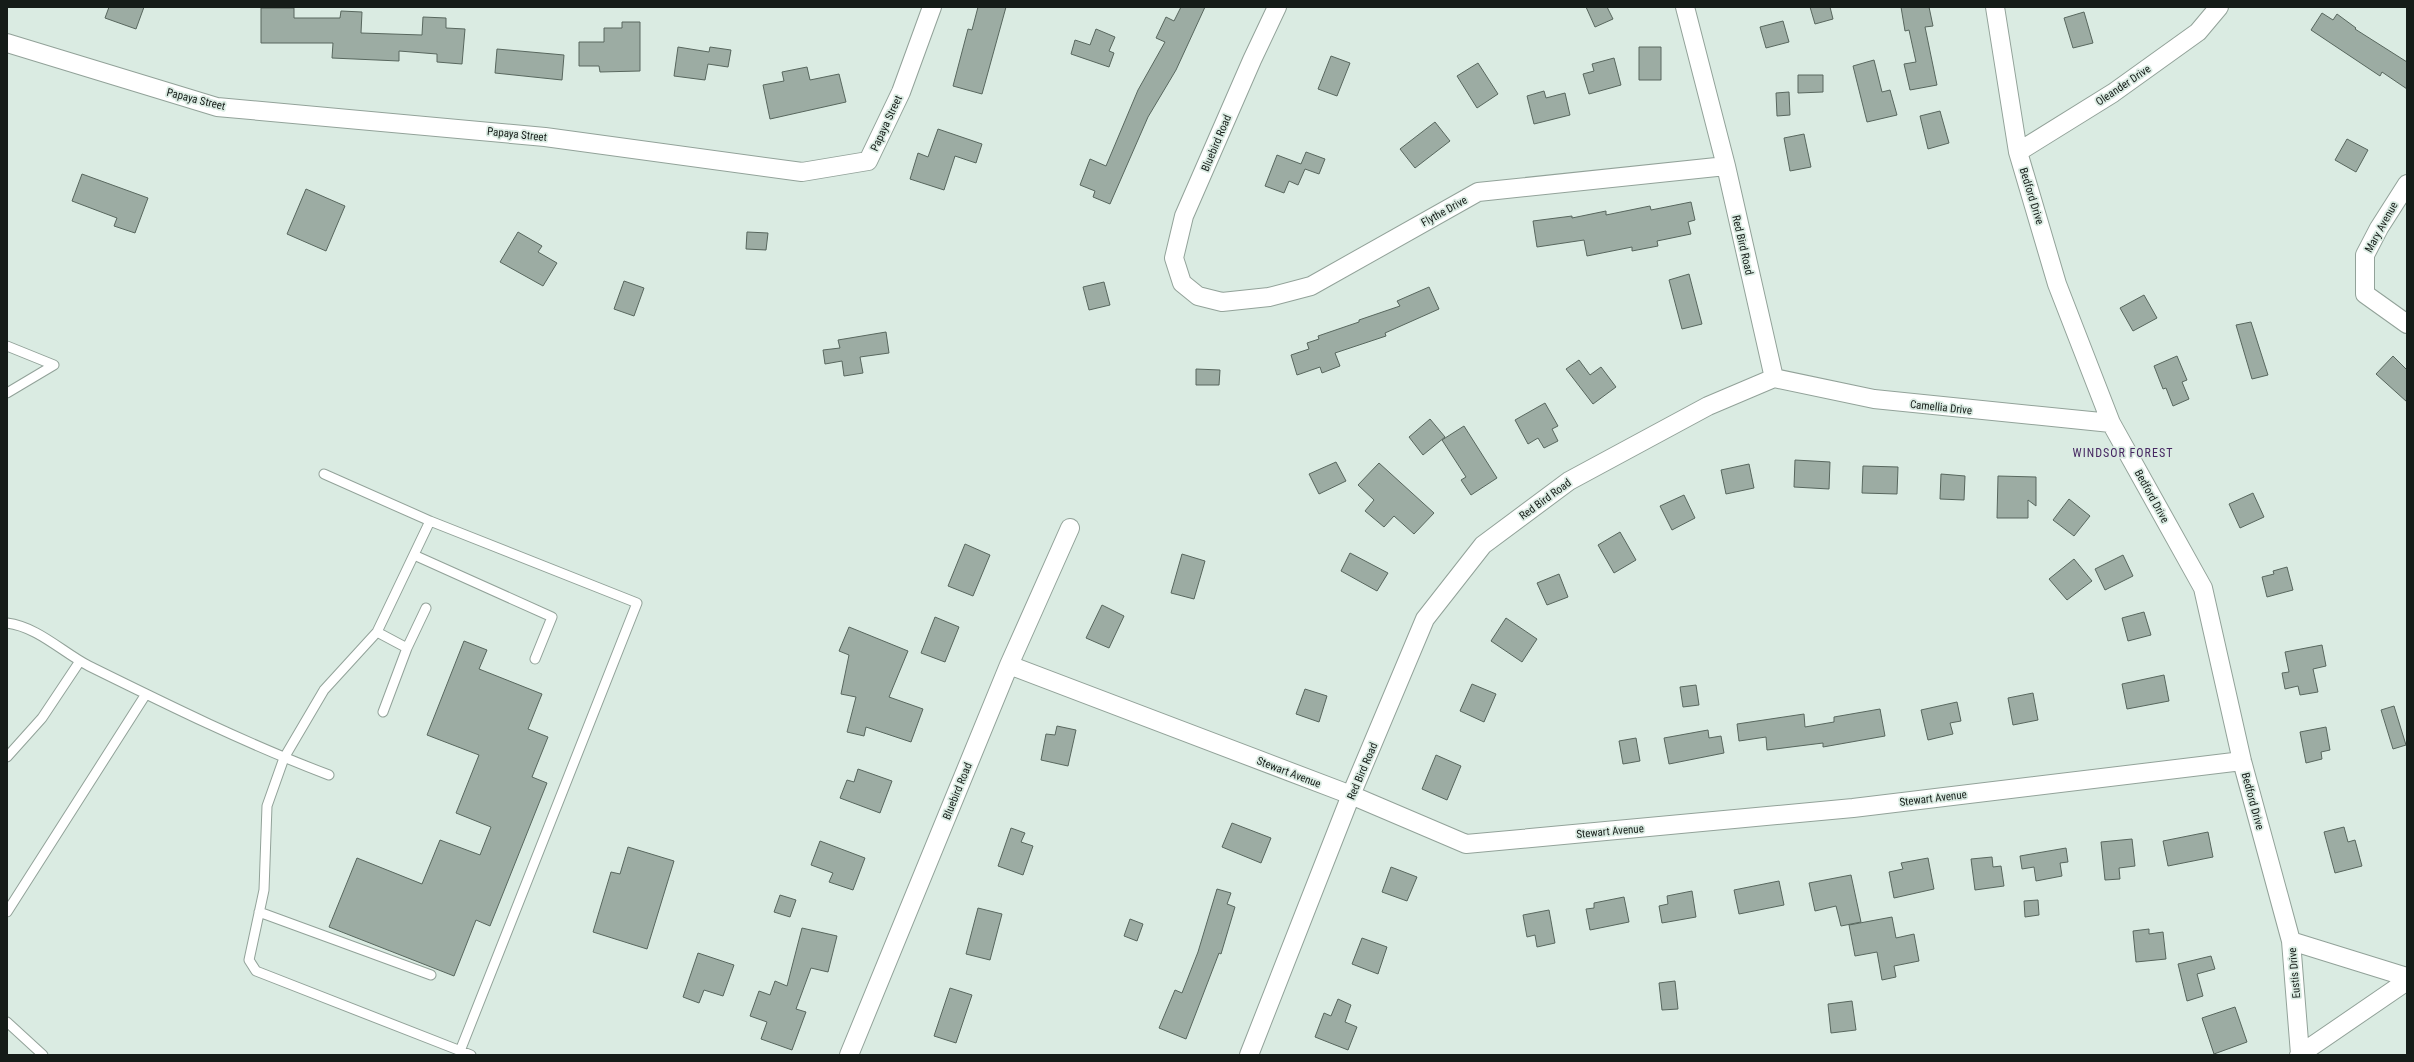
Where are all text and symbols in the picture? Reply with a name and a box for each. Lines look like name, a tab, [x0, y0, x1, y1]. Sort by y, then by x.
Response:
street label: Oleander Drive	[2093, 62, 2153, 109]
street label: Papaya Street	[165, 86, 227, 113]
street label: Papaya Street	[868, 93, 905, 153]
street label: Bluebird Road	[1199, 113, 1234, 173]
street label: Papaya Street	[486, 125, 547, 144]
street label: Bedford Drive	[2017, 166, 2046, 226]
street label: Flythe Drive	[1419, 193, 1470, 229]
street label: Mary Avenue	[2362, 200, 2401, 255]
street label: Red Bird Road	[1729, 214, 1756, 276]
street label: Camellia Drive	[1909, 398, 1973, 417]
district label: WINDSOR FOREST	[2073, 446, 2173, 460]
street label: Bedford Drive	[2132, 467, 2172, 525]
street label: Red Bird Road	[1517, 476, 1574, 523]
street label: Red Bird Road	[1345, 741, 1380, 802]
street label: Stewart Avenue	[1255, 754, 1323, 791]
street label: Bluebird Road	[940, 761, 975, 822]
street label: Bedford Drive	[2239, 771, 2266, 831]
street label: Stewart Avenue	[1899, 788, 1967, 809]
street label: Stewart Avenue	[1576, 822, 1644, 841]
street label: Eustis Drive	[2286, 947, 2303, 999]

